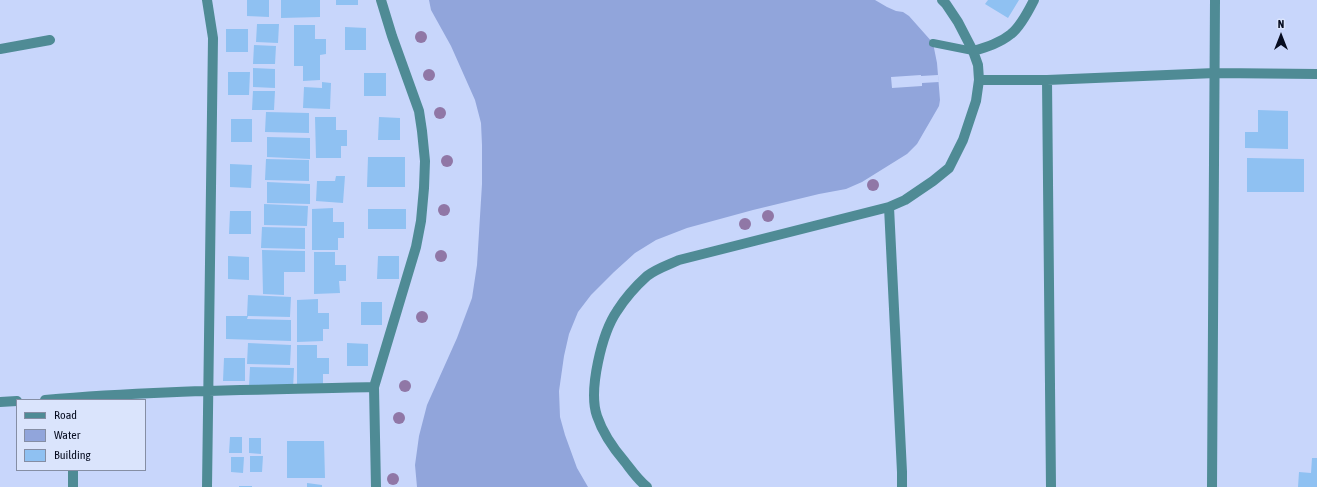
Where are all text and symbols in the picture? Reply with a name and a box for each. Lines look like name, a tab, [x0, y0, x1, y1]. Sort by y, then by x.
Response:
north arrow	[1261, 16, 1301, 56]
text: N	[1278, 18, 1284, 30]
legend	[16, 399, 146, 471]
text: Road	[54, 408, 77, 422]
text: Water	[54, 428, 80, 442]
text: Building	[54, 448, 91, 462]

